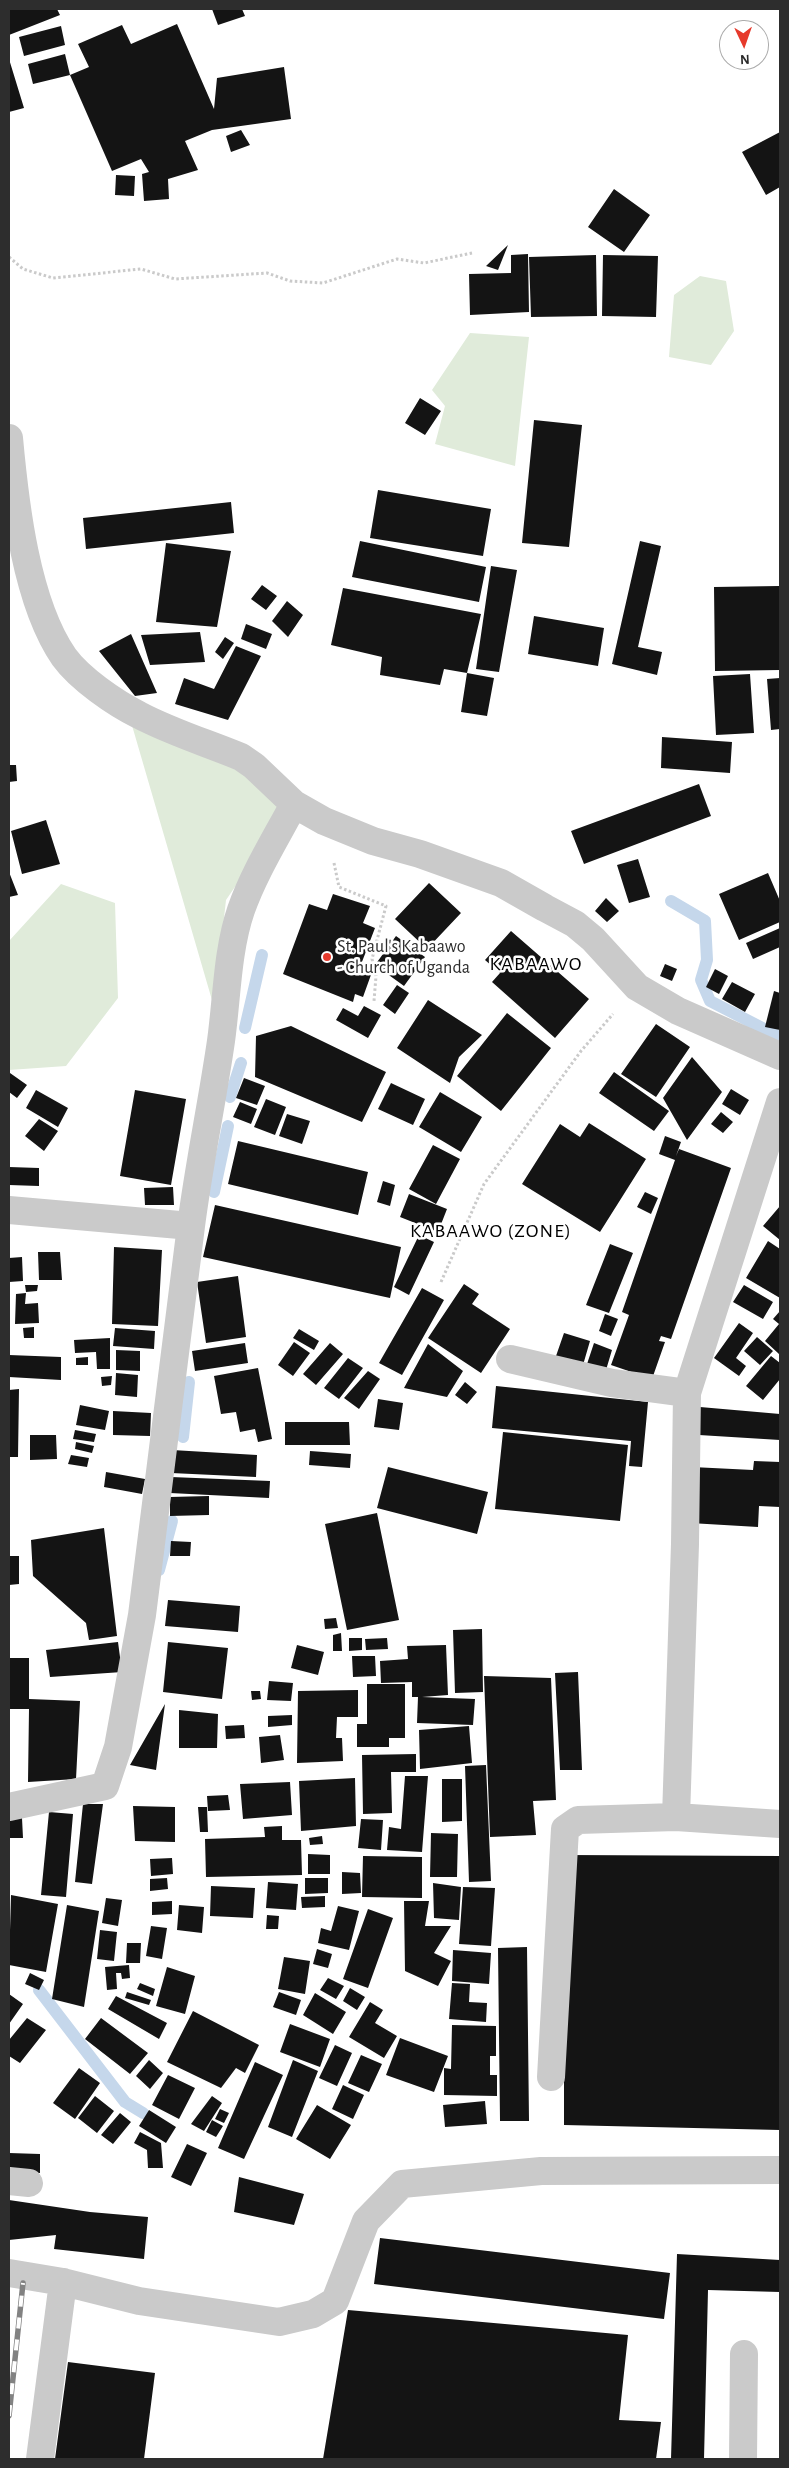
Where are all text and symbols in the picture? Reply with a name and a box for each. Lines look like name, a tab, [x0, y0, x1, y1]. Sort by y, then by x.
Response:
north arrow	[719, 20, 769, 70]
text: N	[740, 52, 750, 66]
place label: St. Paul's Kabaawo - Church of Uganda	[337, 936, 470, 979]
marker: St. Paul's Kabaawo - Church of Uganda	[321, 951, 333, 963]
district label: KABAAWO	[489, 952, 583, 976]
district label: KABAAWO (ZONE)	[408, 1219, 574, 1243]

